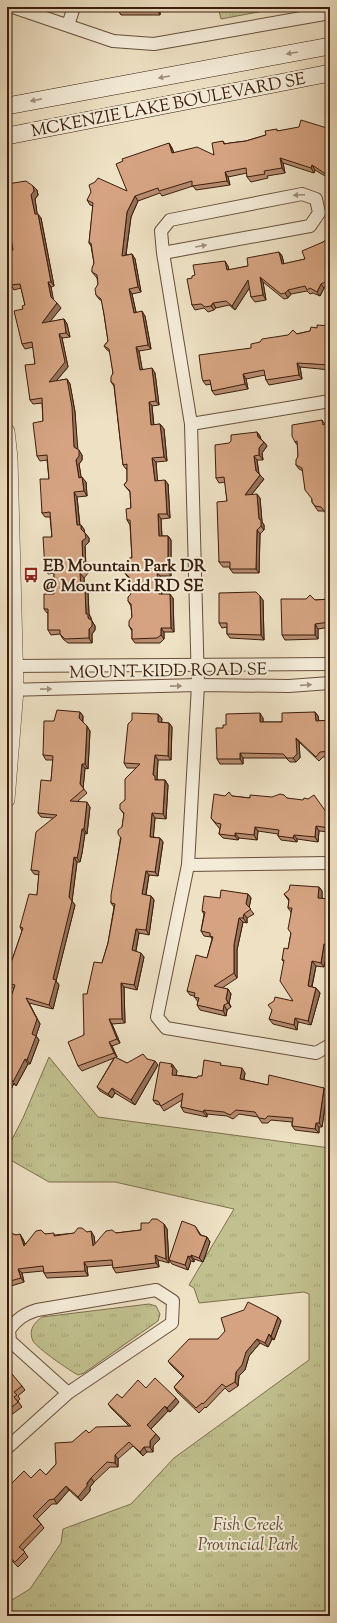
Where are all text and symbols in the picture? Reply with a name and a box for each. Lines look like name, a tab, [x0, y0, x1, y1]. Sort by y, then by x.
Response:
one-way arrow	[286, 50, 298, 56]
street label: MCKENZIE LAKE BOULEVARD SE	[29, 68, 308, 144]
one-way arrow	[158, 74, 170, 80]
one-way arrow	[30, 98, 42, 104]
one-way arrow	[293, 192, 306, 199]
one-way arrow	[195, 242, 207, 248]
place label: EB Mountain Park DR @ Mount Kidd RD SE	[43, 555, 207, 599]
bus stop icon: EB Mountain Park DR @ Mount Kidd RD SE	[22, 566, 40, 584]
street label: MOUNT KIDD ROAD SE	[69, 658, 267, 686]
one-way arrow	[300, 681, 312, 688]
one-way arrow	[170, 683, 183, 689]
one-way arrow	[40, 686, 53, 692]
park label: Fish Creek Provincial Park	[198, 1514, 299, 1558]

